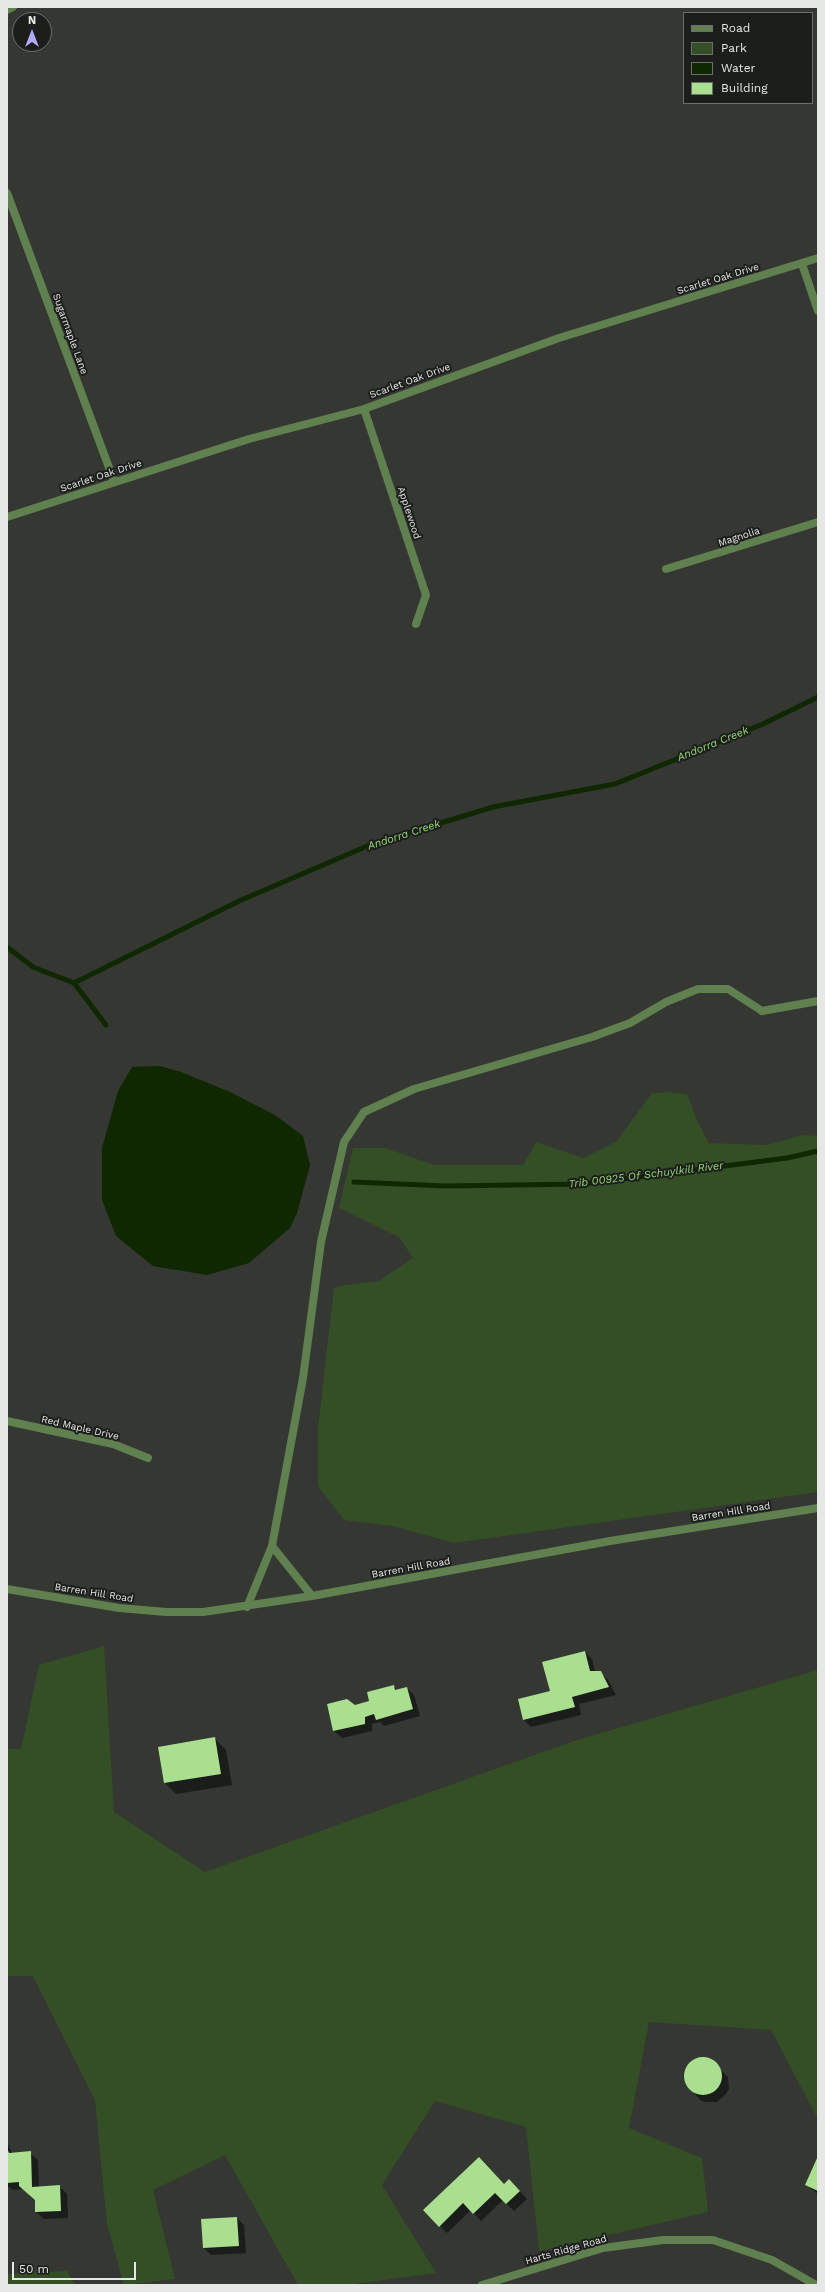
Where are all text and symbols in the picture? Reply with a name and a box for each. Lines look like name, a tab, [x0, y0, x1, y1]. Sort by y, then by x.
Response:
north arrow	[12, 12, 52, 52]
legend	[683, 12, 813, 104]
text: N	[28, 14, 36, 27]
text: Road	[721, 21, 750, 35]
text: Park	[721, 41, 747, 55]
text: Water	[721, 61, 755, 75]
text: Building	[721, 81, 768, 95]
street label: Scarlet Oak Drive	[676, 261, 760, 297]
street label: Sugarmaple Lane	[50, 292, 90, 376]
street label: Scarlet Oak Drive	[368, 361, 452, 401]
street label: Scarlet Oak Drive	[59, 457, 143, 495]
street label: Applewood	[395, 485, 423, 541]
street label: Magnolia	[717, 525, 761, 549]
water label: Andorra Creek	[675, 724, 751, 764]
water label: Andorra Creek	[366, 817, 442, 853]
water label: Trib 00925 Of Schuylkill River	[568, 1159, 724, 1191]
street label: Red Maple Drive	[40, 1413, 120, 1443]
street label: Barren Hill Road	[691, 1500, 771, 1524]
street label: Barren Hill Road	[371, 1555, 451, 1581]
street label: Barren Hill Road	[54, 1581, 134, 1605]
street label: Harts Ridge Road	[524, 2233, 608, 2267]
scale bar	[14, 2254, 138, 2280]
text: 50 m	[19, 2262, 49, 2276]

